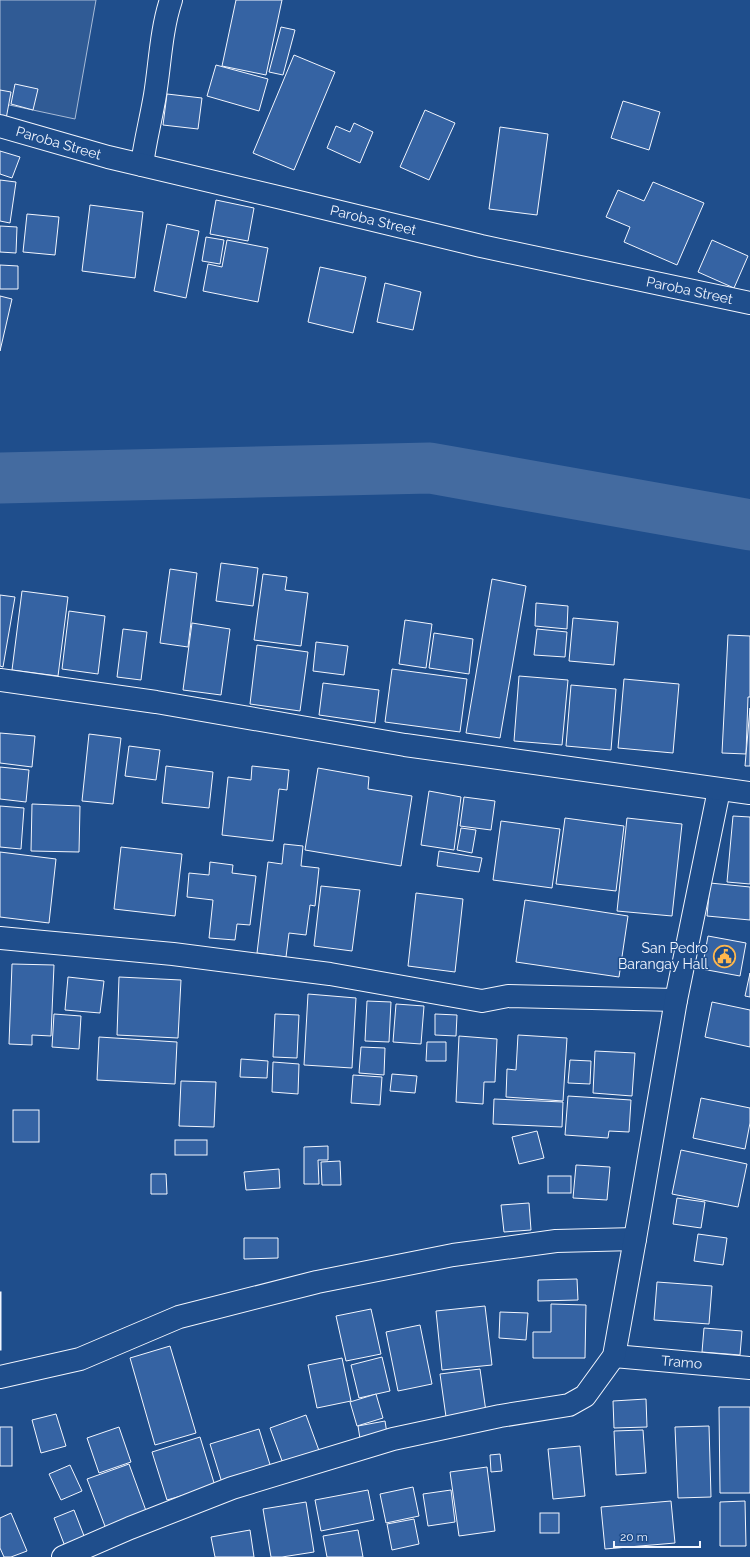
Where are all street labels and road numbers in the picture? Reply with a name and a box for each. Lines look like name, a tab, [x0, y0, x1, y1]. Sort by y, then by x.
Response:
street label: Paroba Street	[14, 123, 103, 163]
street label: Paroba Street	[329, 202, 418, 238]
street label: Paroba Street	[645, 273, 735, 307]
street label: Tramo	[661, 1352, 703, 1372]

